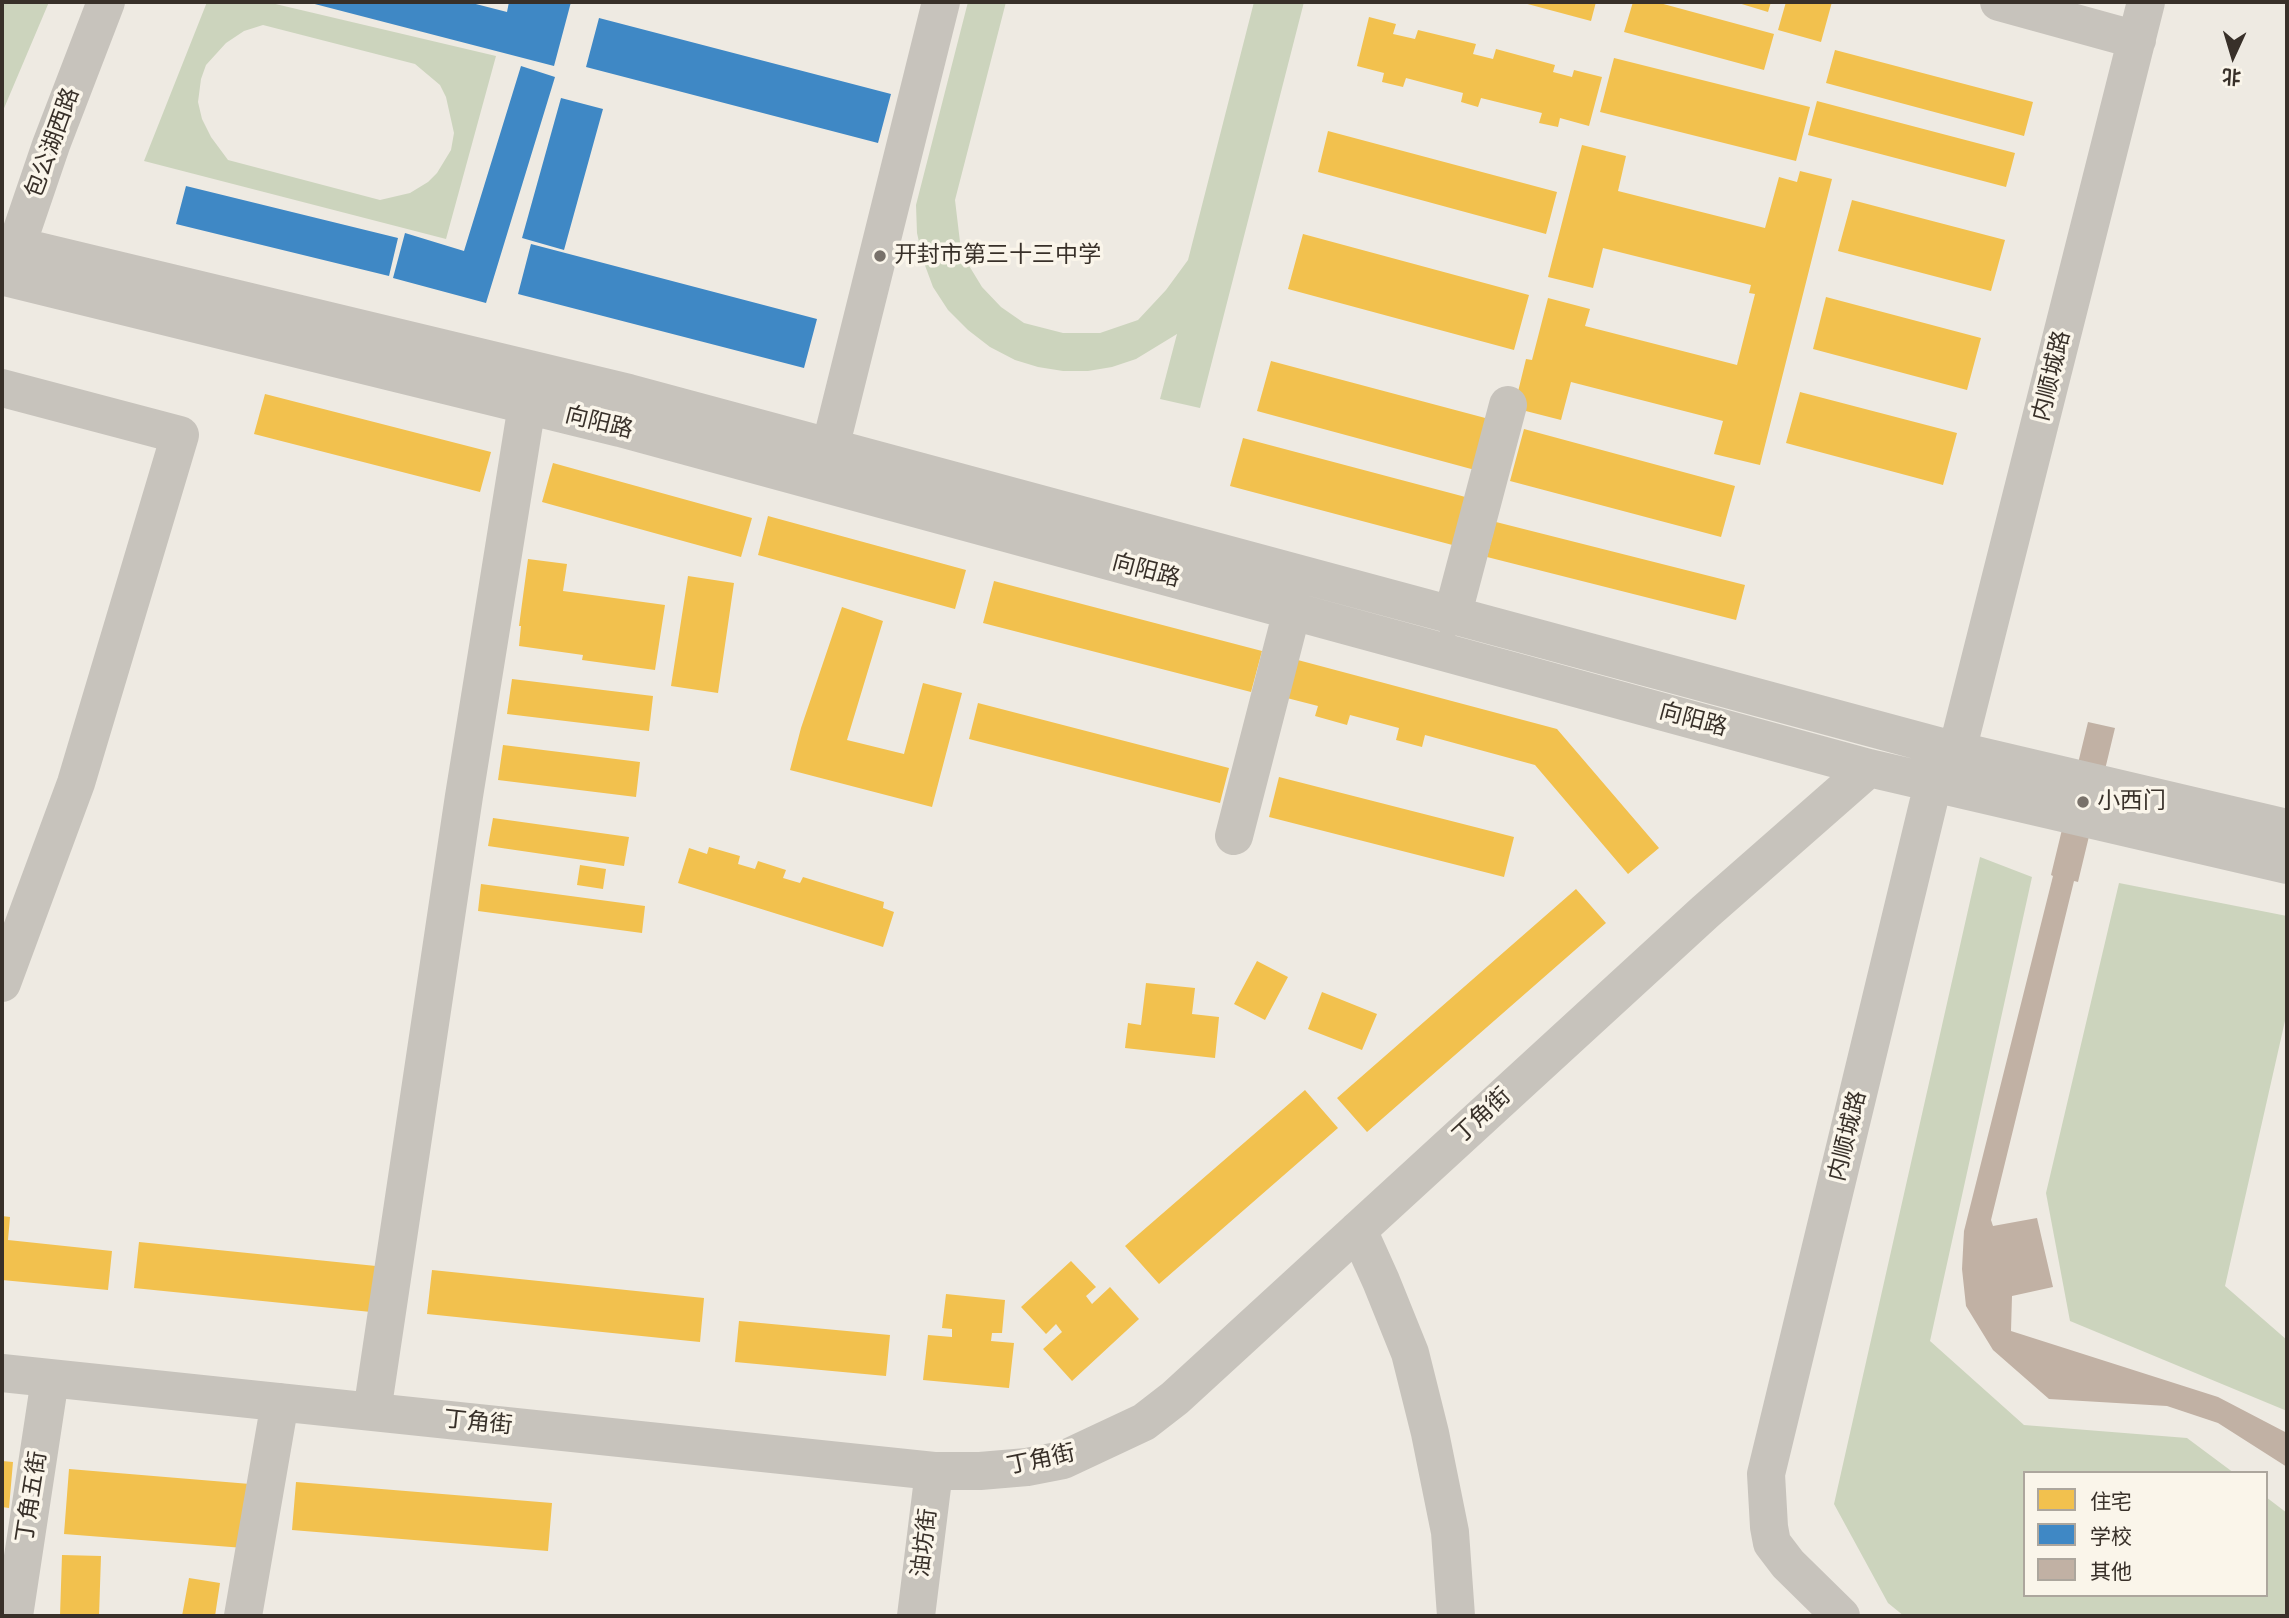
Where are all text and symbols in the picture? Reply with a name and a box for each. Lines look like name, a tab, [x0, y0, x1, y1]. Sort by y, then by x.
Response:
north arrow	[2198, 21, 2268, 91]
text: 北	[2221, 63, 2242, 91]
street label: 包公湖西路	[20, 84, 86, 202]
place label: 开封市第三十三中学	[894, 242, 1101, 270]
marker: 开封市第三十三中学	[872, 248, 888, 264]
street label: 内顺城路	[2027, 328, 2077, 424]
street label: 向阳路	[562, 401, 636, 445]
street label: 向阳路	[1109, 549, 1183, 593]
street label: 向阳路	[1656, 698, 1730, 742]
place label: 小西门	[2097, 788, 2166, 816]
marker: 小西门	[2075, 794, 2091, 810]
street label: 丁角街	[1447, 1082, 1517, 1150]
street label: 内顺城路	[1823, 1088, 1873, 1184]
street label: 丁角街	[442, 1406, 514, 1440]
street label: 丁角街	[1004, 1439, 1078, 1481]
street label: 丁角五街	[11, 1449, 53, 1545]
legend	[2023, 1471, 2268, 1597]
text: 住宅	[2090, 1487, 2132, 1515]
street label: 油坊街	[907, 1507, 943, 1579]
text: 学校	[2090, 1522, 2132, 1550]
text: 其他	[2090, 1557, 2132, 1585]

